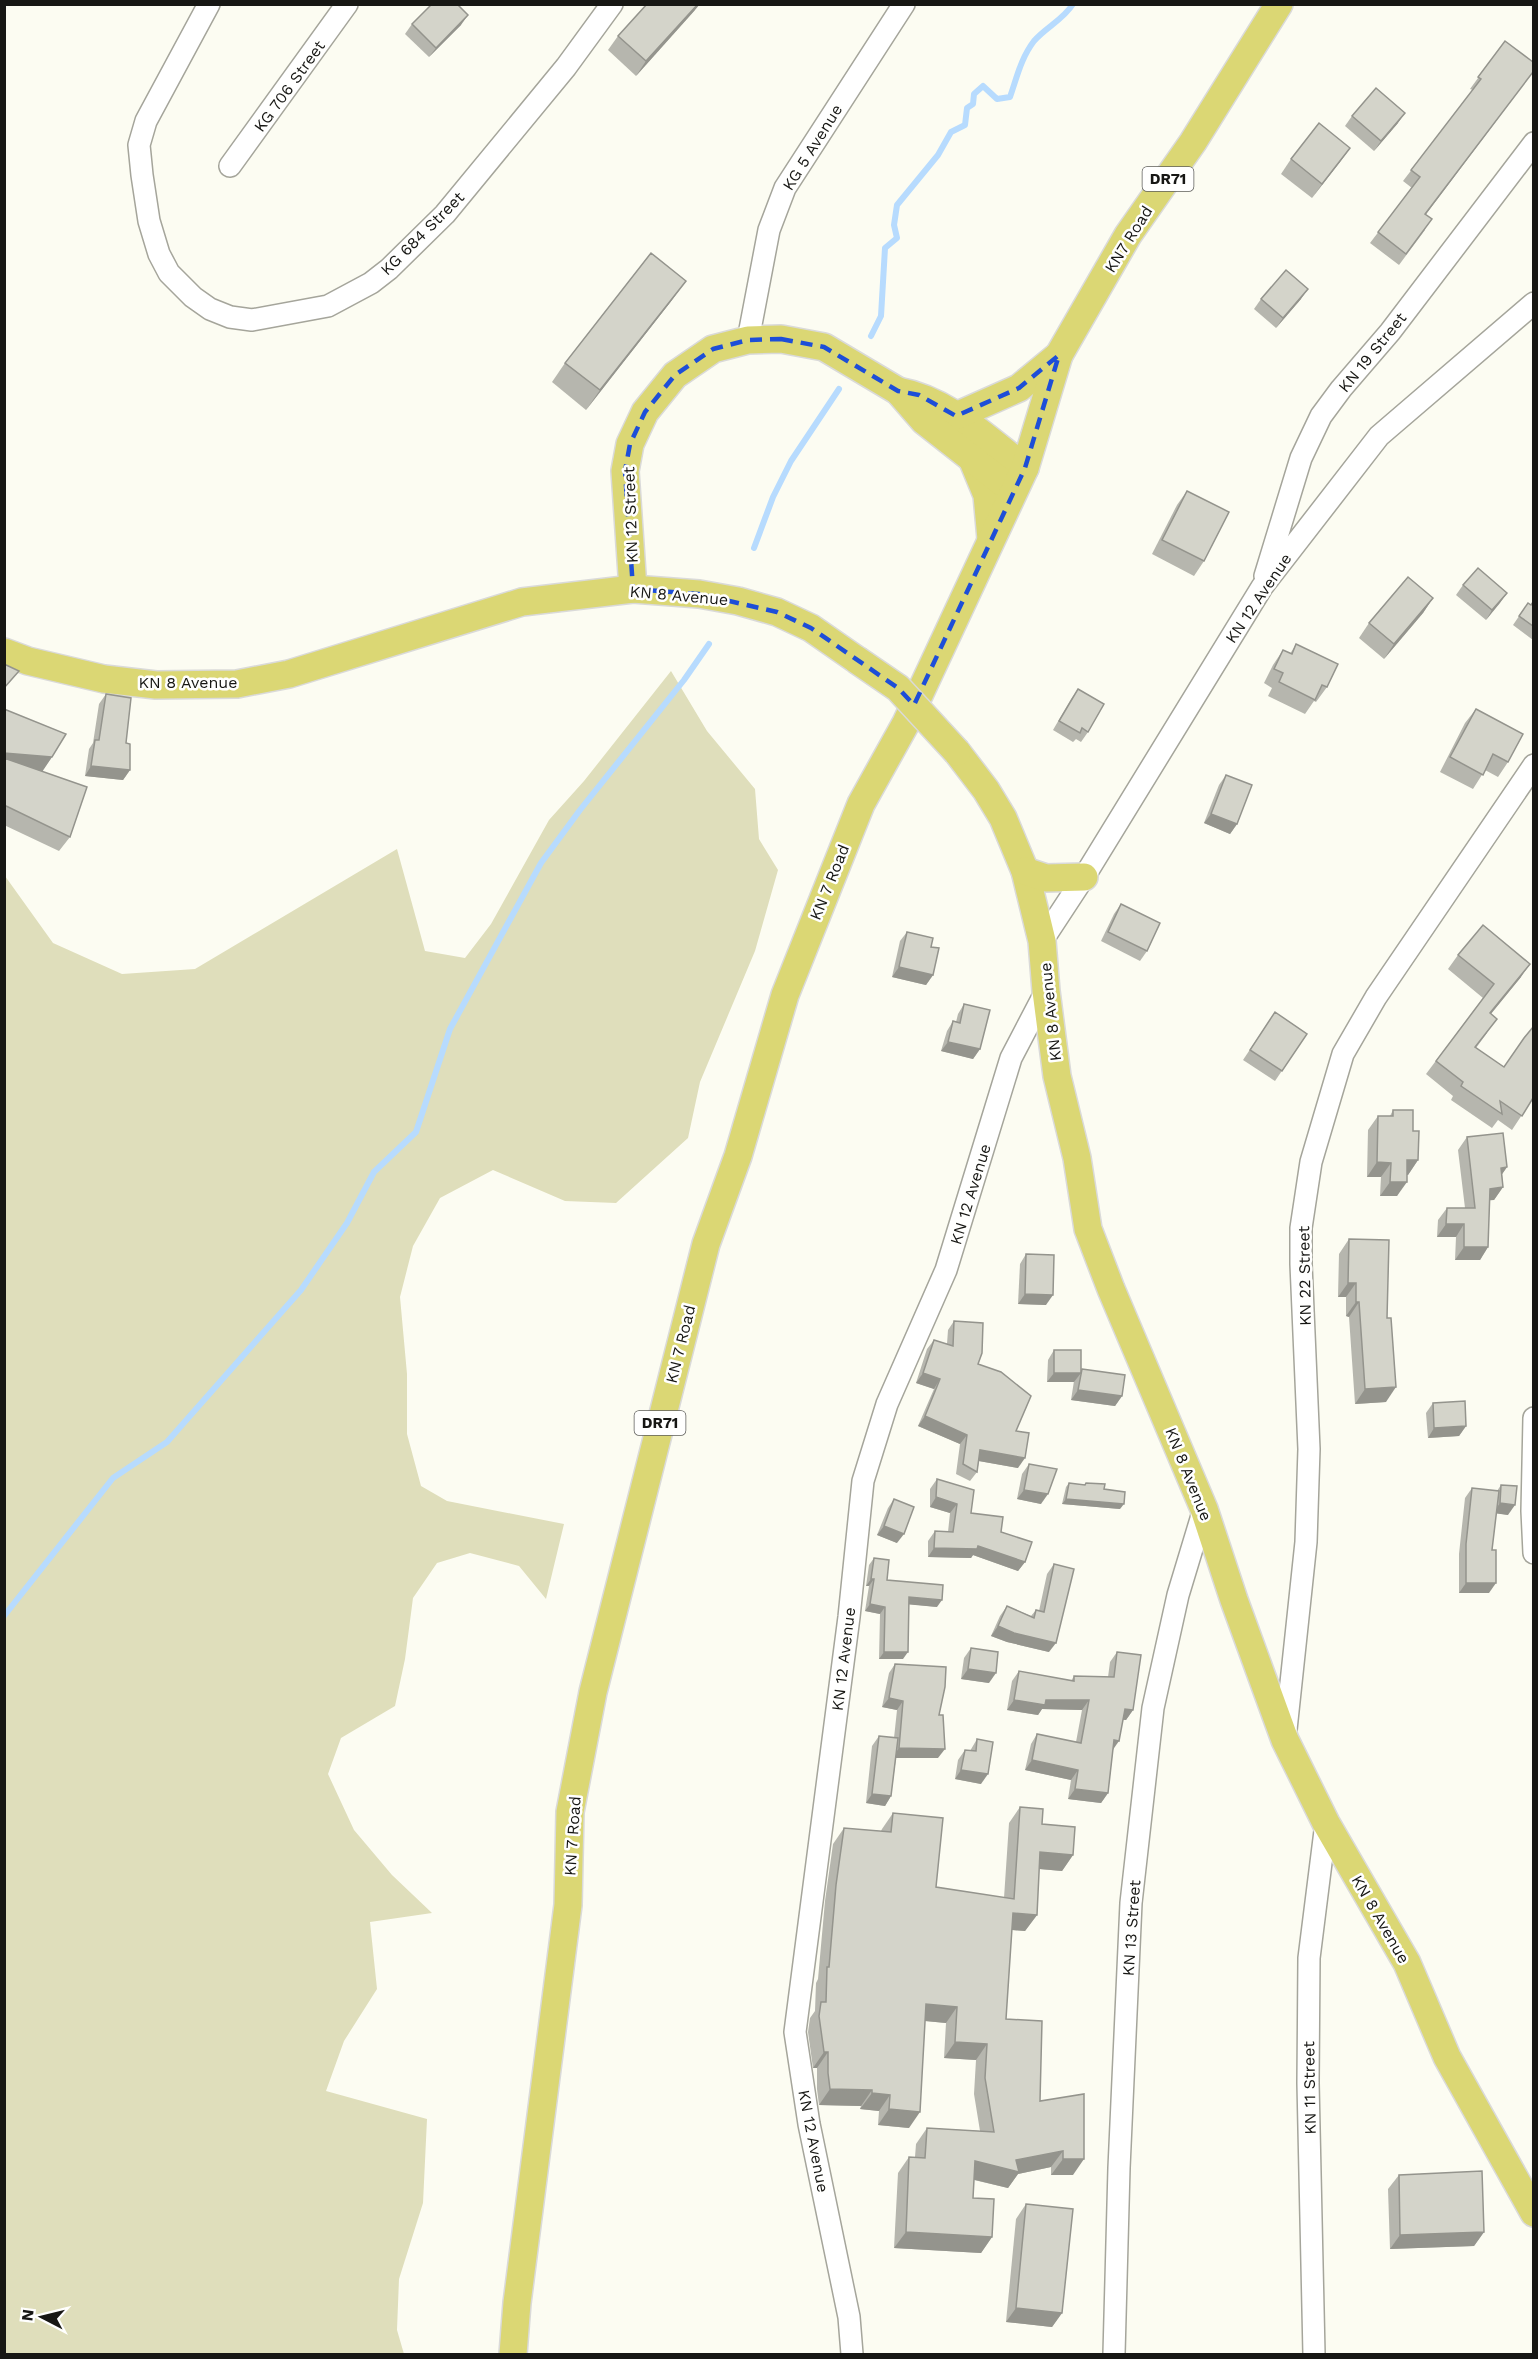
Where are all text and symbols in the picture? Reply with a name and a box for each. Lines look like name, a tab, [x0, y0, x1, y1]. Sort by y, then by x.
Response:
street label: KG 706 Street	[250, 37, 329, 136]
street label: KG 5 Avenue	[778, 101, 846, 194]
road number: DR71	[1142, 167, 1194, 191]
street label: KG 684 Street	[377, 188, 468, 279]
street label: KN7 Road	[1100, 202, 1156, 276]
street label: KN 19 Street	[1334, 308, 1411, 396]
street label: KN 12 Street	[619, 466, 642, 564]
street label: KN 12 Avenue	[1221, 550, 1295, 647]
street label: KN 8 Avenue	[629, 582, 729, 609]
street label: KN 8 Avenue	[139, 673, 237, 692]
street label: KN 7 Road	[806, 842, 853, 923]
street label: KN 8 Avenue	[1036, 962, 1065, 1062]
street label: KN 12 Avenue	[946, 1141, 995, 1247]
street label: KN 22 Street	[1294, 1226, 1315, 1326]
street label: KN 7 Road	[662, 1303, 699, 1385]
road number: DR71	[634, 1411, 686, 1435]
street label: KN 8 Avenue	[1161, 1425, 1216, 1524]
street label: KN 12 Avenue	[828, 1606, 859, 1712]
street label: KN 7 Road	[560, 1795, 585, 1877]
street label: KN 8 Avenue	[1348, 1872, 1414, 1967]
street label: KN 13 Street	[1119, 1879, 1144, 1977]
street label: KN 11 Street	[1299, 2041, 1320, 2135]
street label: KN 12 Avenue	[794, 2088, 833, 2194]
north arrow	[12, 2287, 72, 2347]
text: N	[17, 2308, 38, 2322]

